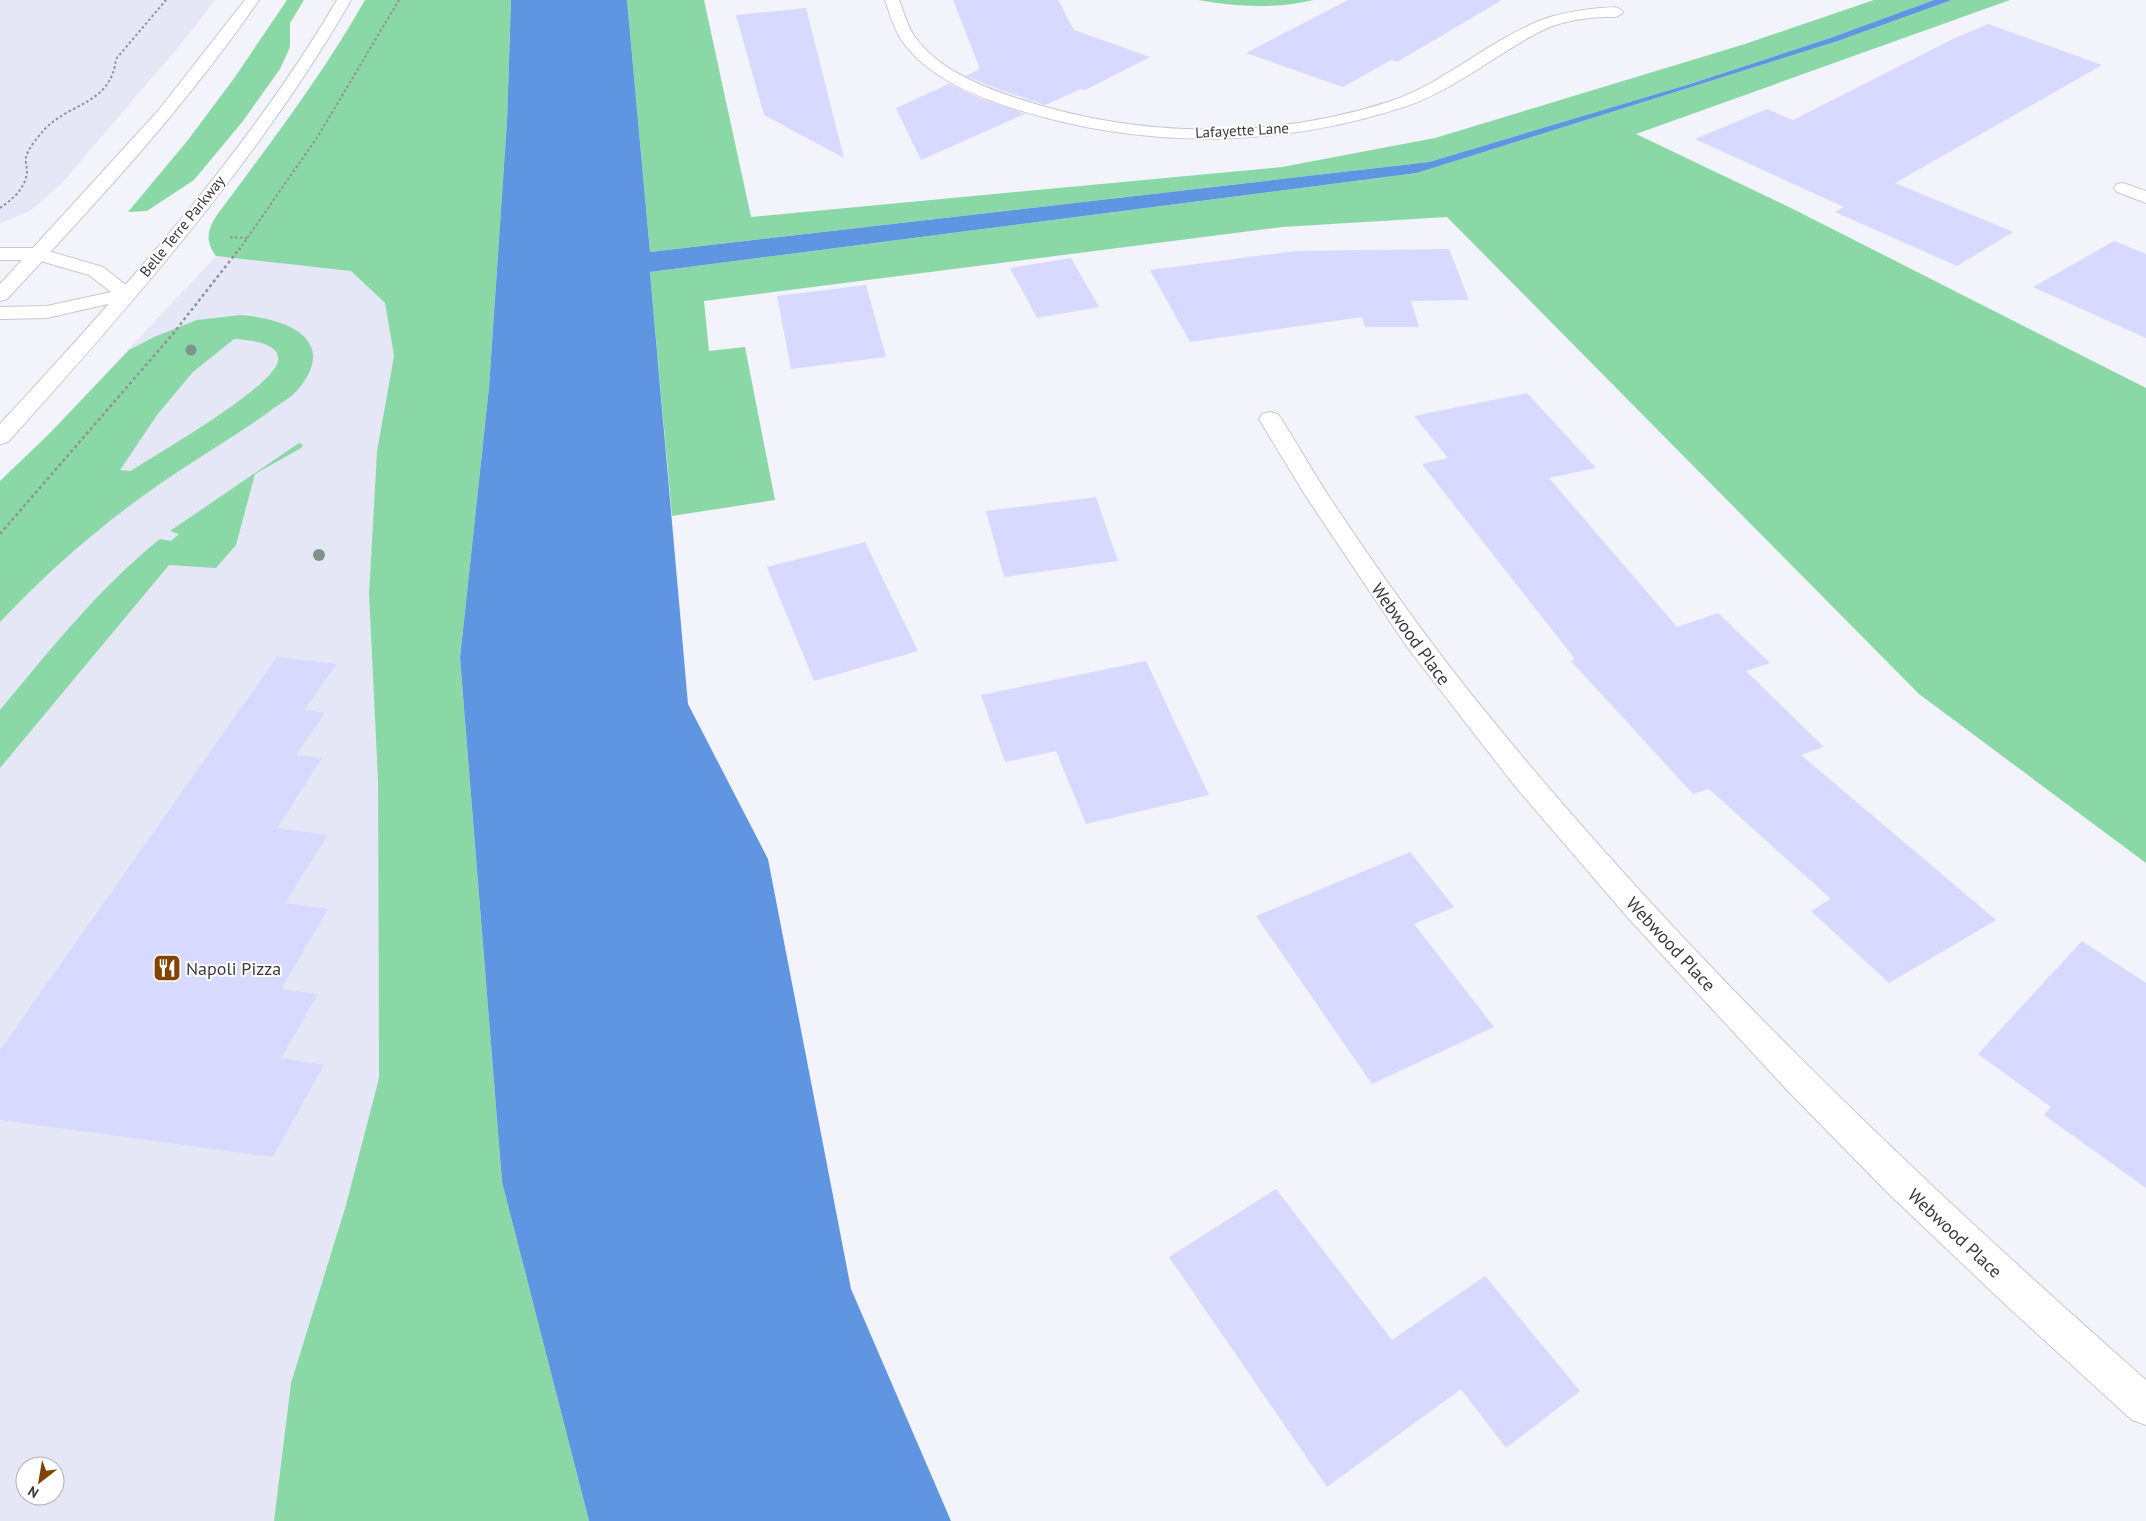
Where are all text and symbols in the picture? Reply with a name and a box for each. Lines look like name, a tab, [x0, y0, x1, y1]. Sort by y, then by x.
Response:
street label: Lafayette Lane	[1195, 118, 1289, 142]
street label: Belle Terre Parkway	[135, 171, 229, 281]
street label: Webwood Place	[1366, 578, 1456, 690]
street label: Webwood Place	[1621, 892, 1721, 996]
restaurant icon: Napoli Pizza	[152, 953, 182, 983]
place label: Napoli Pizza	[186, 957, 281, 980]
street label: Webwood Place	[1903, 1183, 2007, 1283]
north arrow	[15, 1456, 65, 1506]
text: N	[25, 1482, 42, 1502]

